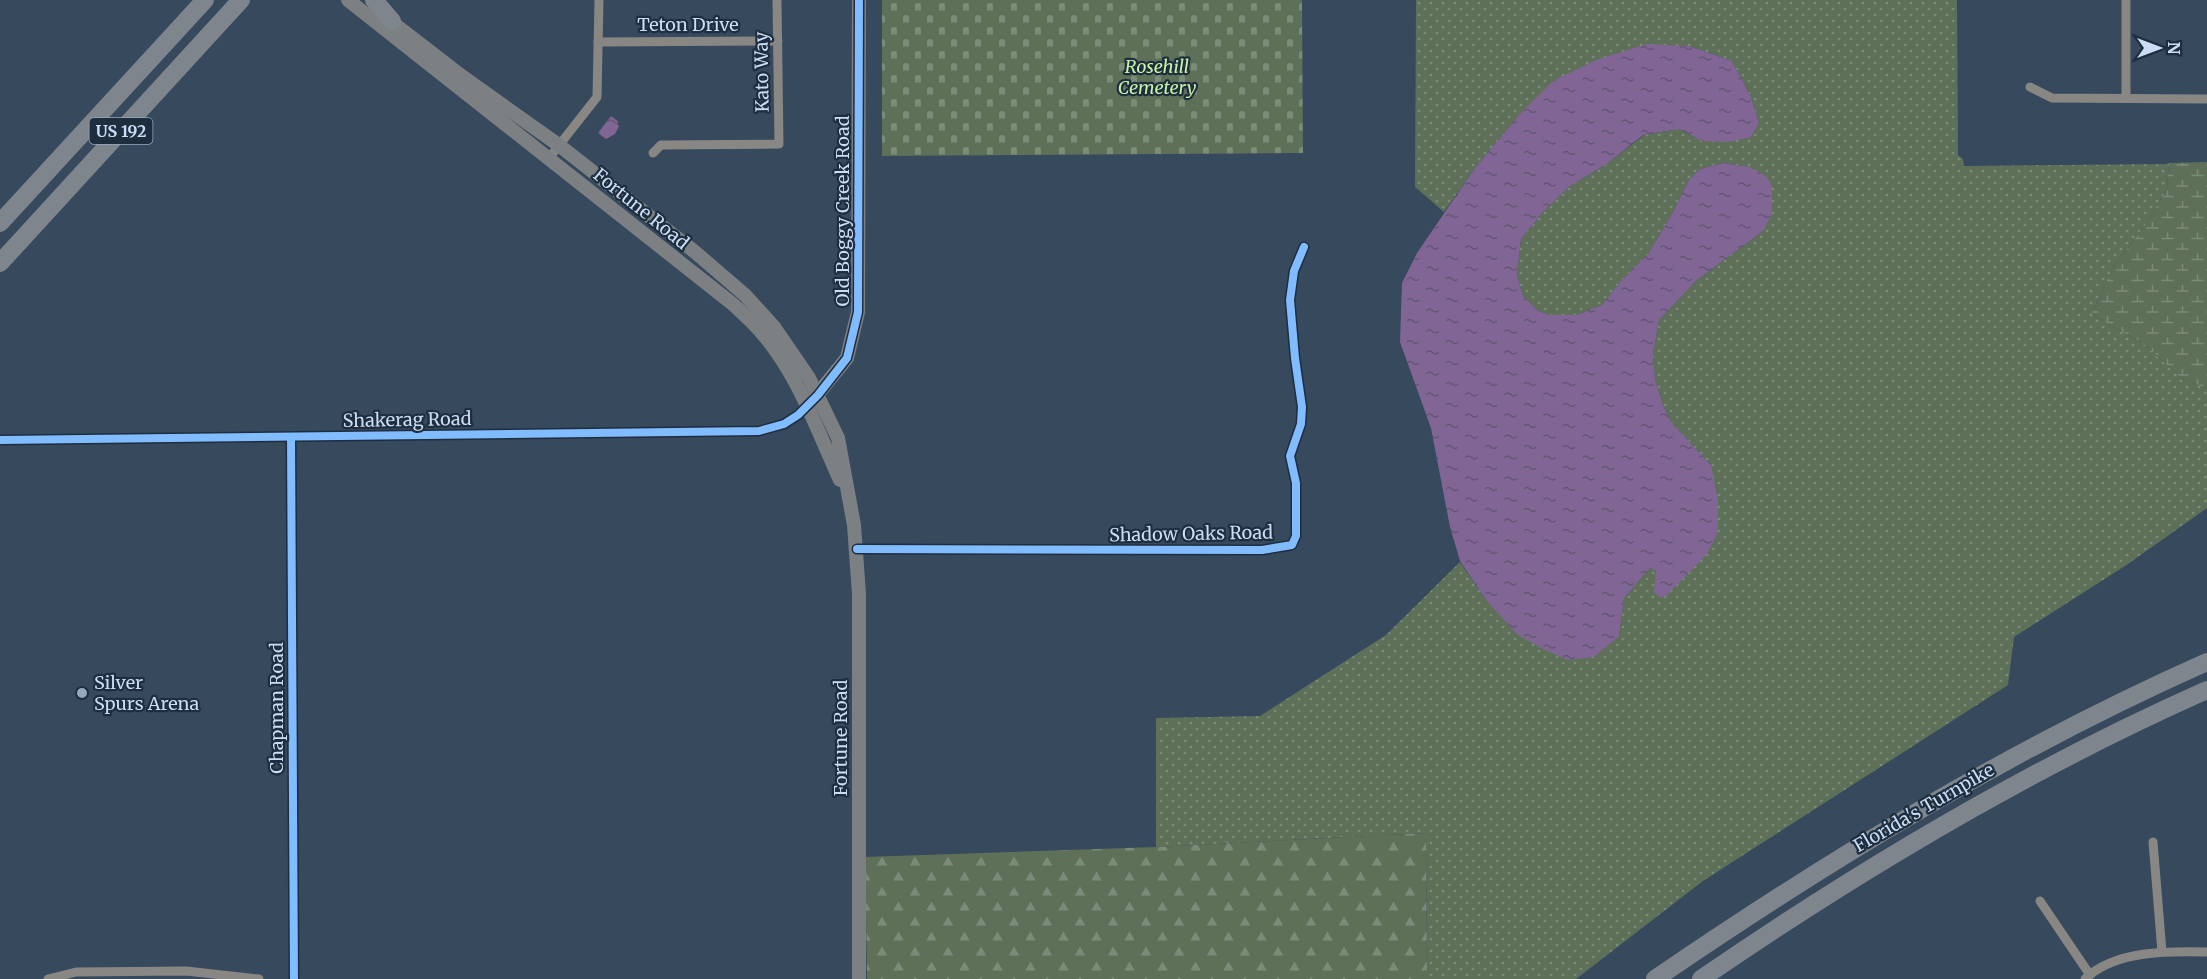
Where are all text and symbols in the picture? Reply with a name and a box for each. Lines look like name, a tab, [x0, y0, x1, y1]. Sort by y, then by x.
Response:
street label: Teton Drive	[637, 13, 739, 36]
north arrow	[2129, 18, 2189, 78]
street label: Kato Way	[749, 31, 774, 113]
text: N	[2164, 42, 2184, 55]
park label: Rosehill Cemetery	[1118, 55, 1196, 99]
street label: Old Boggy Creek Road	[831, 115, 854, 307]
road number: US 192	[90, 118, 152, 144]
street label: Fortune Road	[589, 163, 694, 254]
street label: Shakerag Road	[342, 407, 472, 432]
street label: Shadow Oaks Road	[1109, 521, 1273, 546]
street label: Chapman Road	[265, 642, 288, 774]
place label: Silver Spurs Arena	[94, 671, 199, 715]
street label: Fortune Road	[829, 680, 852, 796]
marker: Silver Spurs Arena	[75, 686, 89, 700]
street label: Florida's Turnpike	[1849, 758, 1998, 857]

